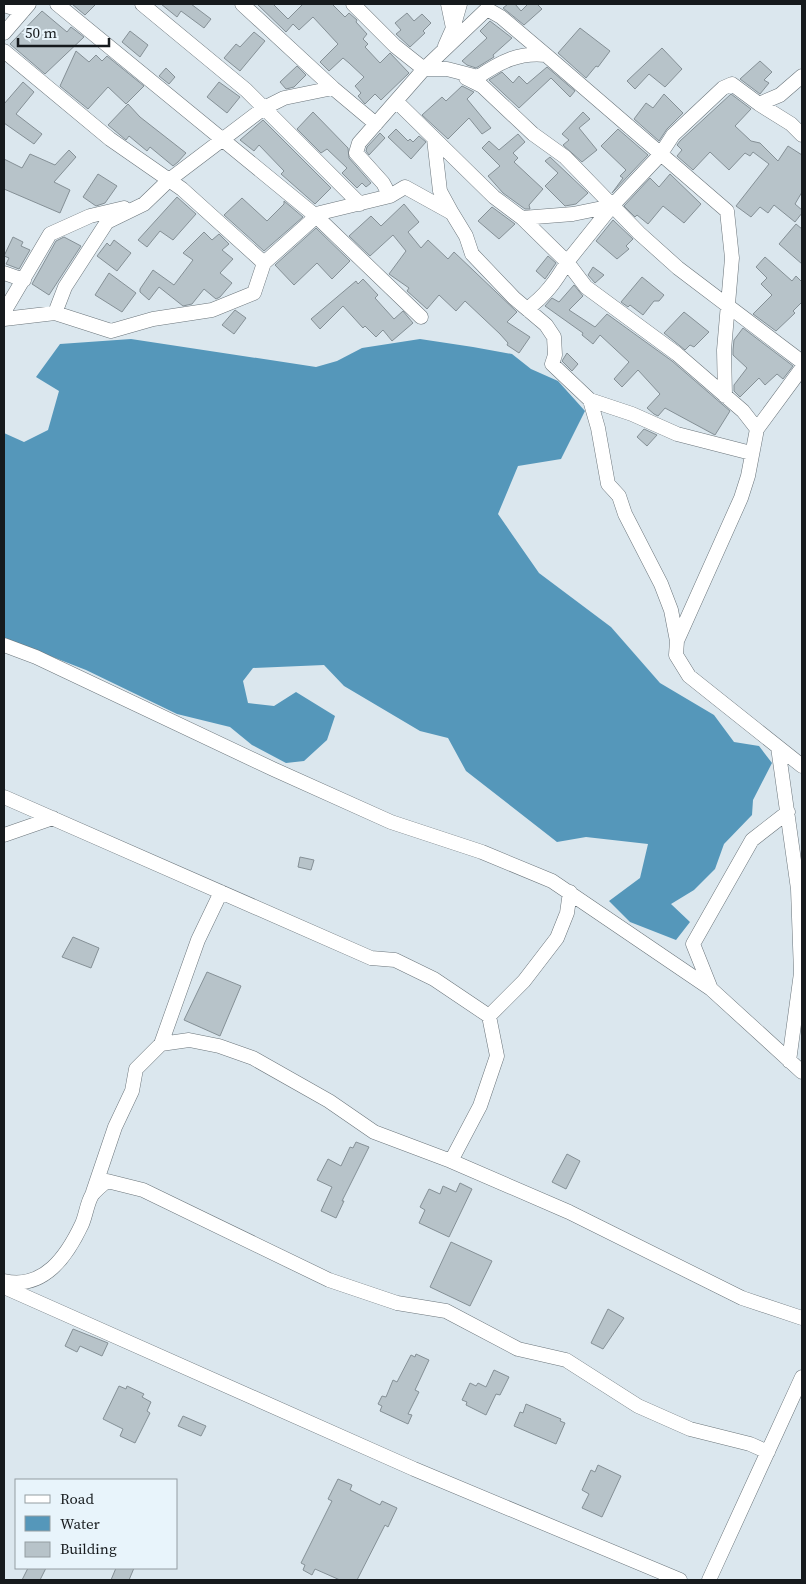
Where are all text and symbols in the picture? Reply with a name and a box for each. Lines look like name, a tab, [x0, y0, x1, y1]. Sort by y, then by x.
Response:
scale bar	[18, 15, 109, 47]
text: 50 m	[25, 22, 57, 43]
legend	[15, 1479, 178, 1569]
text: Road	[60, 1488, 94, 1509]
text: Water	[60, 1513, 101, 1534]
text: Building	[60, 1538, 117, 1559]

